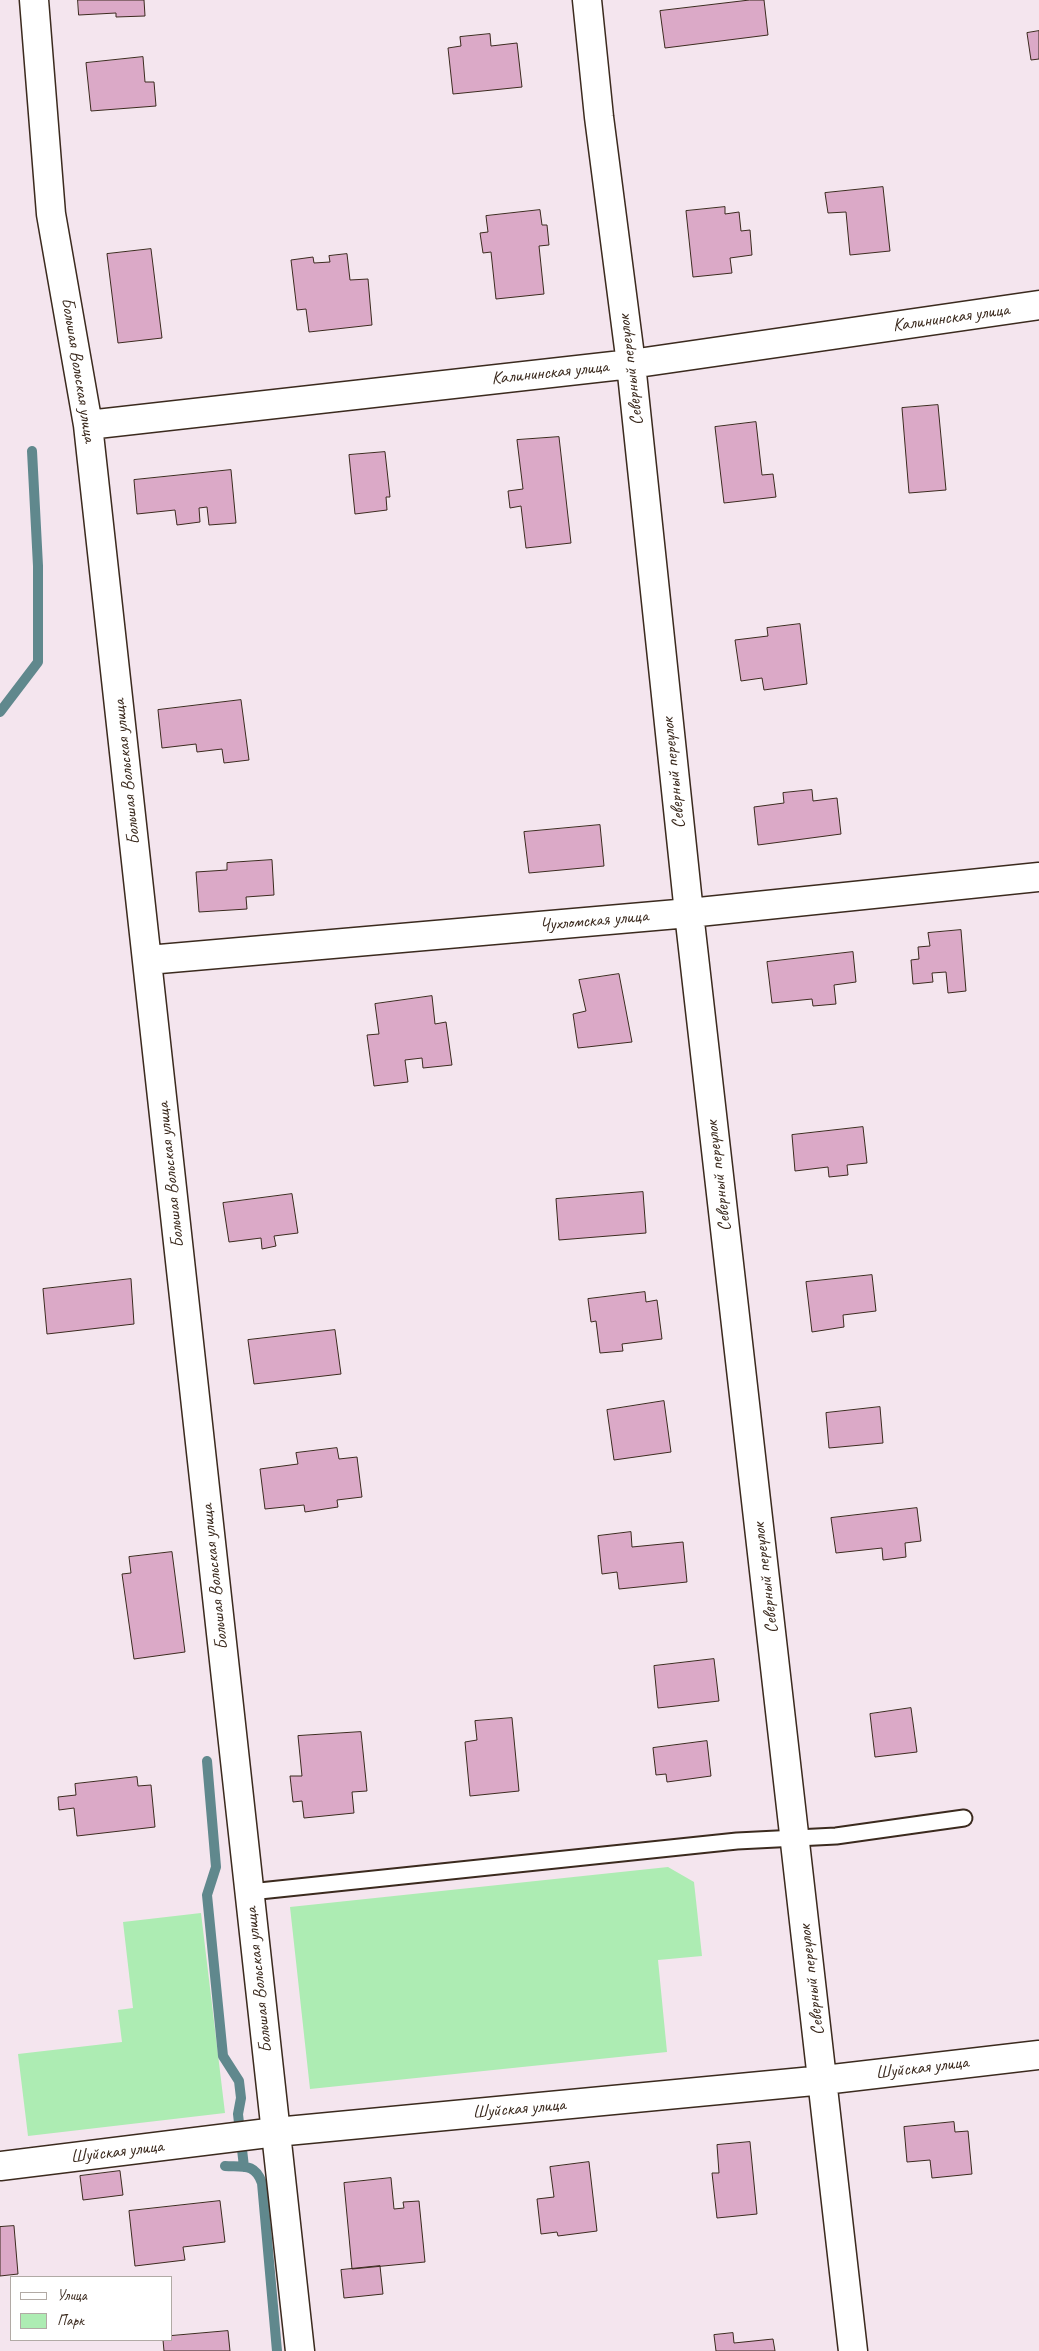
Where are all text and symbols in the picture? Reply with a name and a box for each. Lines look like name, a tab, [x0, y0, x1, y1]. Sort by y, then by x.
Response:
street label: Большая Вольская улица	[56, 296, 100, 444]
street label: Калининская улица	[891, 299, 1011, 337]
street label: Северный переулок	[613, 313, 649, 427]
street label: Калининская улица	[490, 356, 610, 390]
street label: Большая Вольская улица	[109, 698, 145, 846]
street label: Северный переулок	[657, 717, 691, 829]
street label: Чухломская улица	[539, 906, 649, 936]
street label: Большая Вольская улица	[153, 1101, 189, 1249]
street label: Северный переулок	[701, 1119, 737, 1233]
street label: Большая Вольская улица	[197, 1503, 233, 1651]
street label: Северный переулок	[748, 1521, 784, 1635]
street label: Большая Вольская улица	[241, 1906, 277, 2054]
street label: Северный переулок	[794, 1923, 830, 2037]
street label: Шуйская улица	[874, 2052, 970, 2084]
street label: Шуйская улица	[472, 2094, 566, 2124]
street label: Шуйская улица	[69, 2136, 165, 2168]
legend	[10, 2276, 172, 2341]
text: Улица	[57, 2286, 87, 2305]
text: Парк	[57, 2311, 84, 2330]

